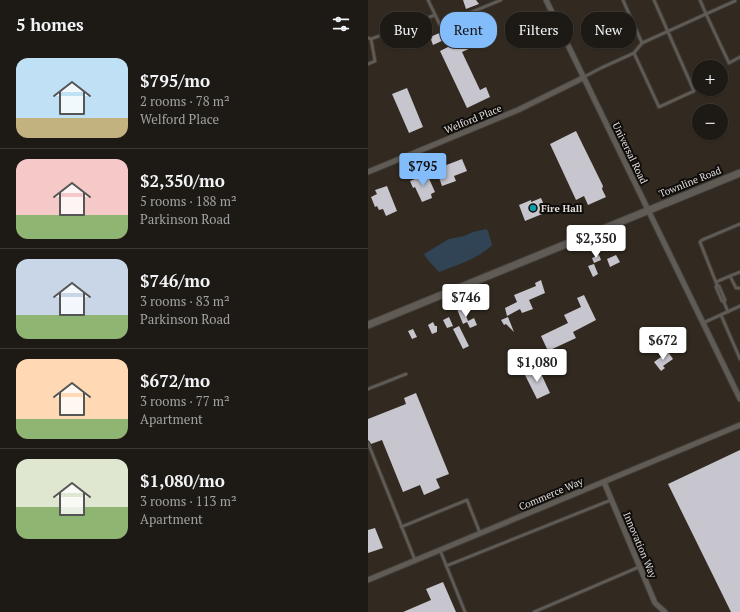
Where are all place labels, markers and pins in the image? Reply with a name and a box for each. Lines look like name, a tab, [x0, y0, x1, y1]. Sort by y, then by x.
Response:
pin: $795	[399, 153, 447, 187]
place label: Fire Hall	[541, 202, 583, 215]
marker: Fire Hall	[528, 203, 538, 213]
pin: $2,350	[563, 225, 629, 259]
pin: $746	[442, 284, 490, 318]
pin: $672	[639, 327, 687, 361]
pin: $1,080	[504, 349, 570, 383]

